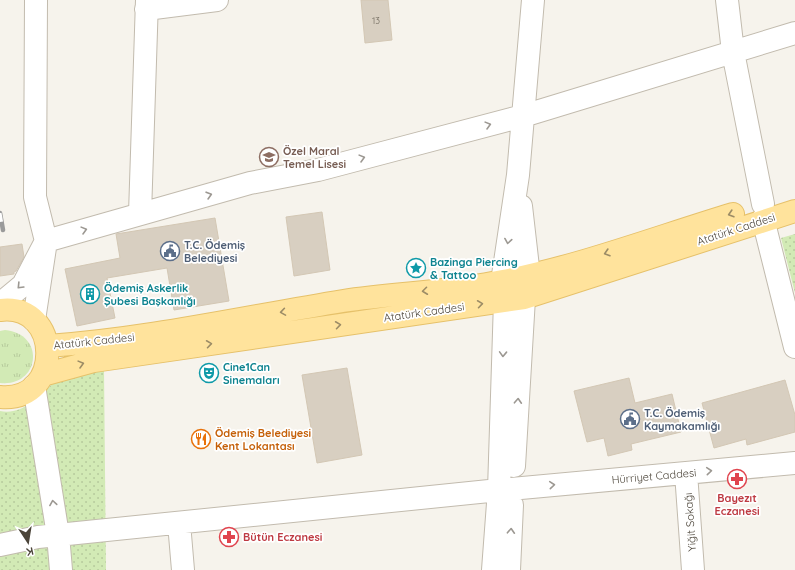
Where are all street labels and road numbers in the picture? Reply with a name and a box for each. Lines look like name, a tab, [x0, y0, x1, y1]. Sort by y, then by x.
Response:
street label: Atatürk Caddesi	[695, 210, 777, 248]
street label: Atatürk Caddesi	[383, 299, 465, 325]
street label: Atatürk Caddesi	[53, 330, 135, 352]
street label: Hürriyet Caddesi	[611, 465, 697, 487]
street label: Yiğit Sokağı	[681, 492, 699, 552]

